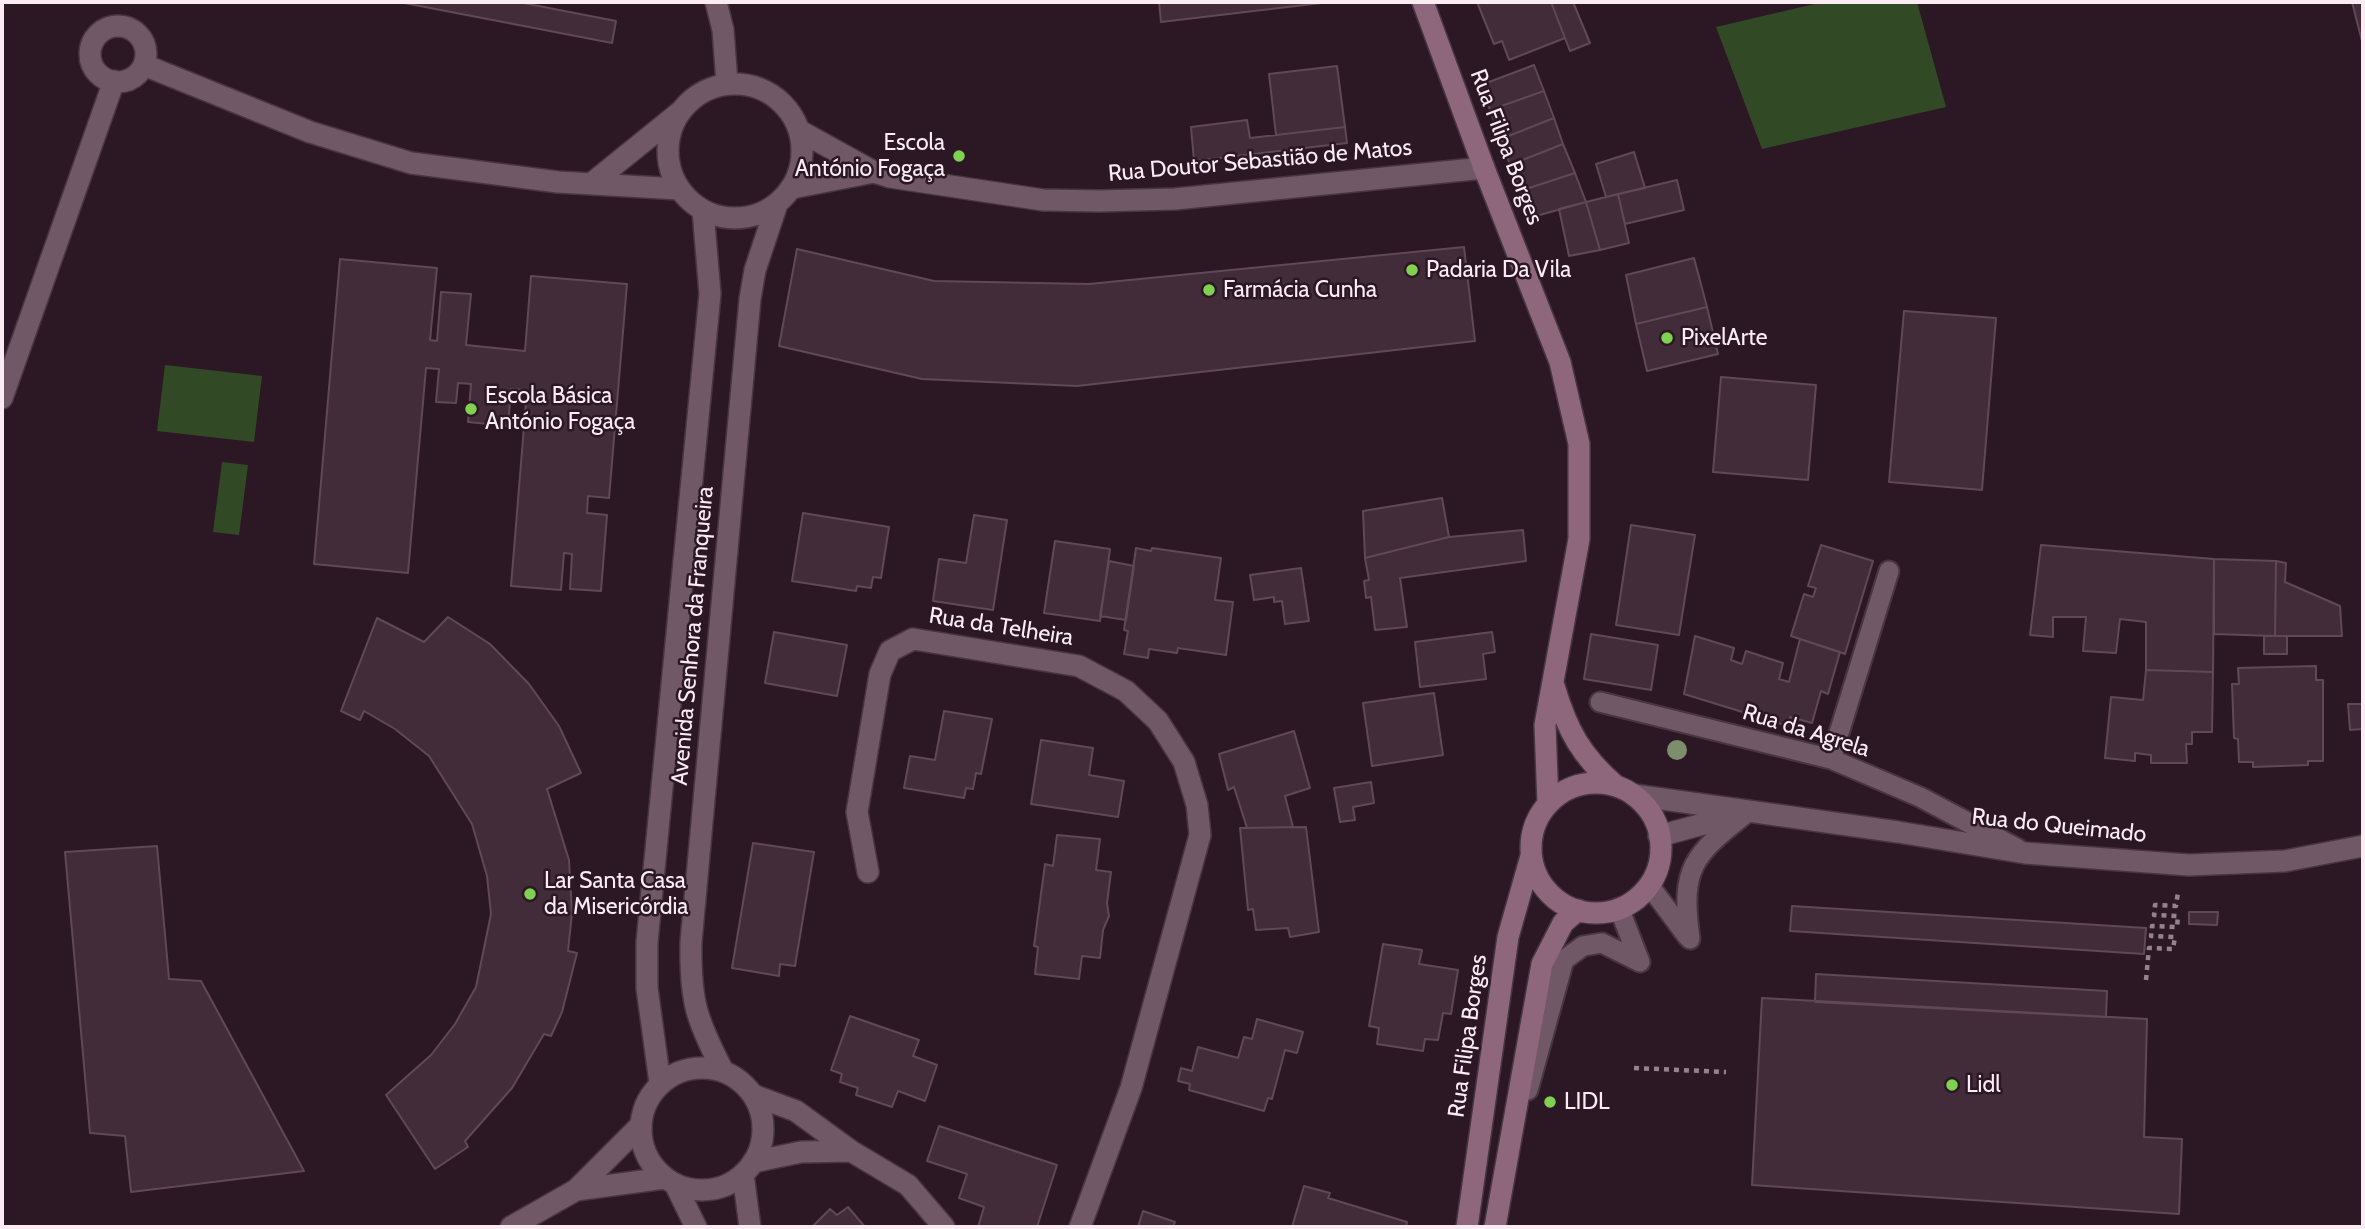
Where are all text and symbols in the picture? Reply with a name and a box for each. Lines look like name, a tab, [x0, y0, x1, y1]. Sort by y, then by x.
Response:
street label: Rua Filipa Borges	[1464, 65, 1548, 229]
place label: Escola António Fogaça	[795, 129, 945, 183]
street label: Rua Doutor Sebastião de Matos	[1107, 134, 1413, 188]
marker: Escola António Fogaça	[951, 148, 967, 164]
place label: Padaria Da Vila	[1426, 256, 1571, 284]
marker: Padaria Da Vila	[1404, 262, 1420, 278]
place label: Farmácia Cunha	[1223, 276, 1377, 304]
marker: Farmácia Cunha	[1201, 282, 1217, 298]
place label: PixelArte	[1681, 324, 1767, 352]
marker: PixelArte	[1659, 330, 1675, 346]
place label: Escola Básica António Fogaça	[485, 382, 635, 436]
marker: Escola Básica António Fogaça	[463, 401, 479, 417]
street label: Avenida Senhora da Franqueira	[666, 485, 720, 787]
street label: Rua da Telheira	[927, 602, 1075, 652]
street label: Rua da Agrela	[1739, 699, 1873, 763]
street label: Rua do Queimado	[1970, 803, 2148, 849]
place label: Lar Santa Casa da Misericórdia	[544, 867, 688, 921]
marker: Lar Santa Casa da Misericórdia	[522, 886, 538, 902]
street label: Rua Filipa Borges	[1443, 953, 1493, 1119]
place label: Lidl	[1966, 1071, 2001, 1099]
marker: Lidl	[1944, 1077, 1960, 1093]
place label: LIDL	[1564, 1088, 1610, 1116]
marker: LIDL	[1542, 1094, 1558, 1110]

